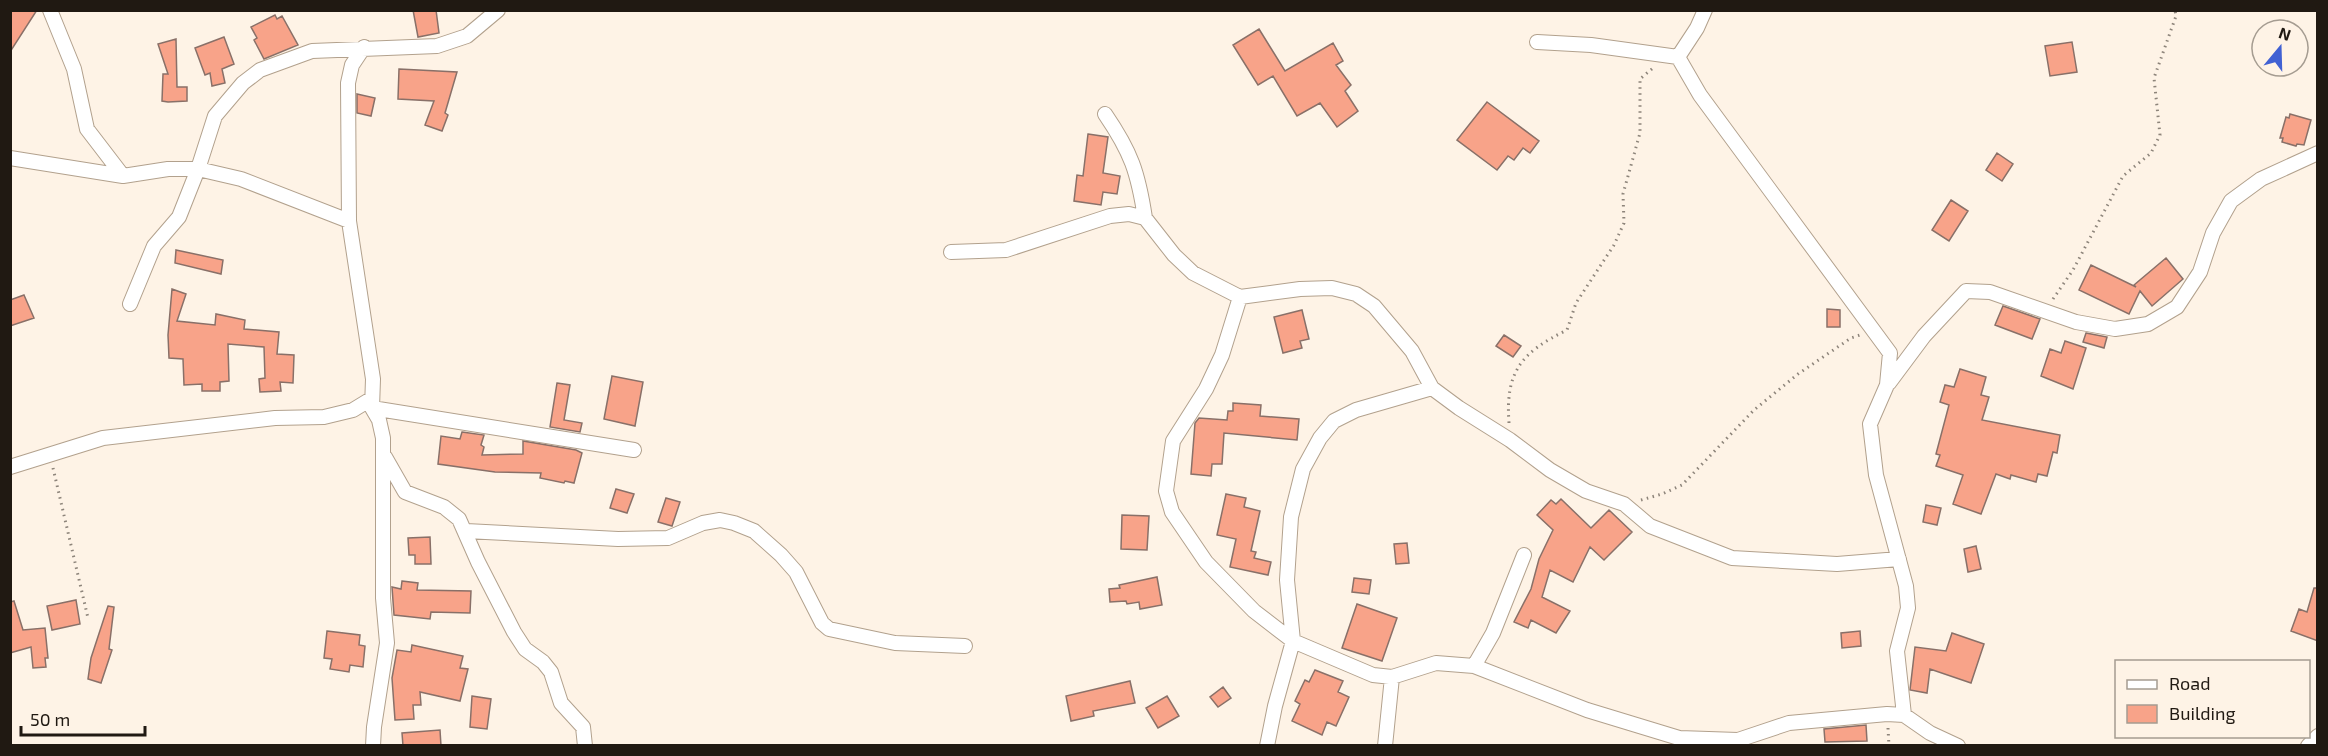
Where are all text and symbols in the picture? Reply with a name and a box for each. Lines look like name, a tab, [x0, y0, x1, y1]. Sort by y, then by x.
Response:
north arrow	[2250, 18, 2310, 78]
text: N	[2276, 22, 2294, 44]
legend	[2115, 660, 2310, 738]
text: Road	[2169, 672, 2210, 694]
scale bar	[21, 699, 146, 737]
text: Building	[2169, 702, 2236, 724]
text: 50 m	[30, 708, 70, 730]

